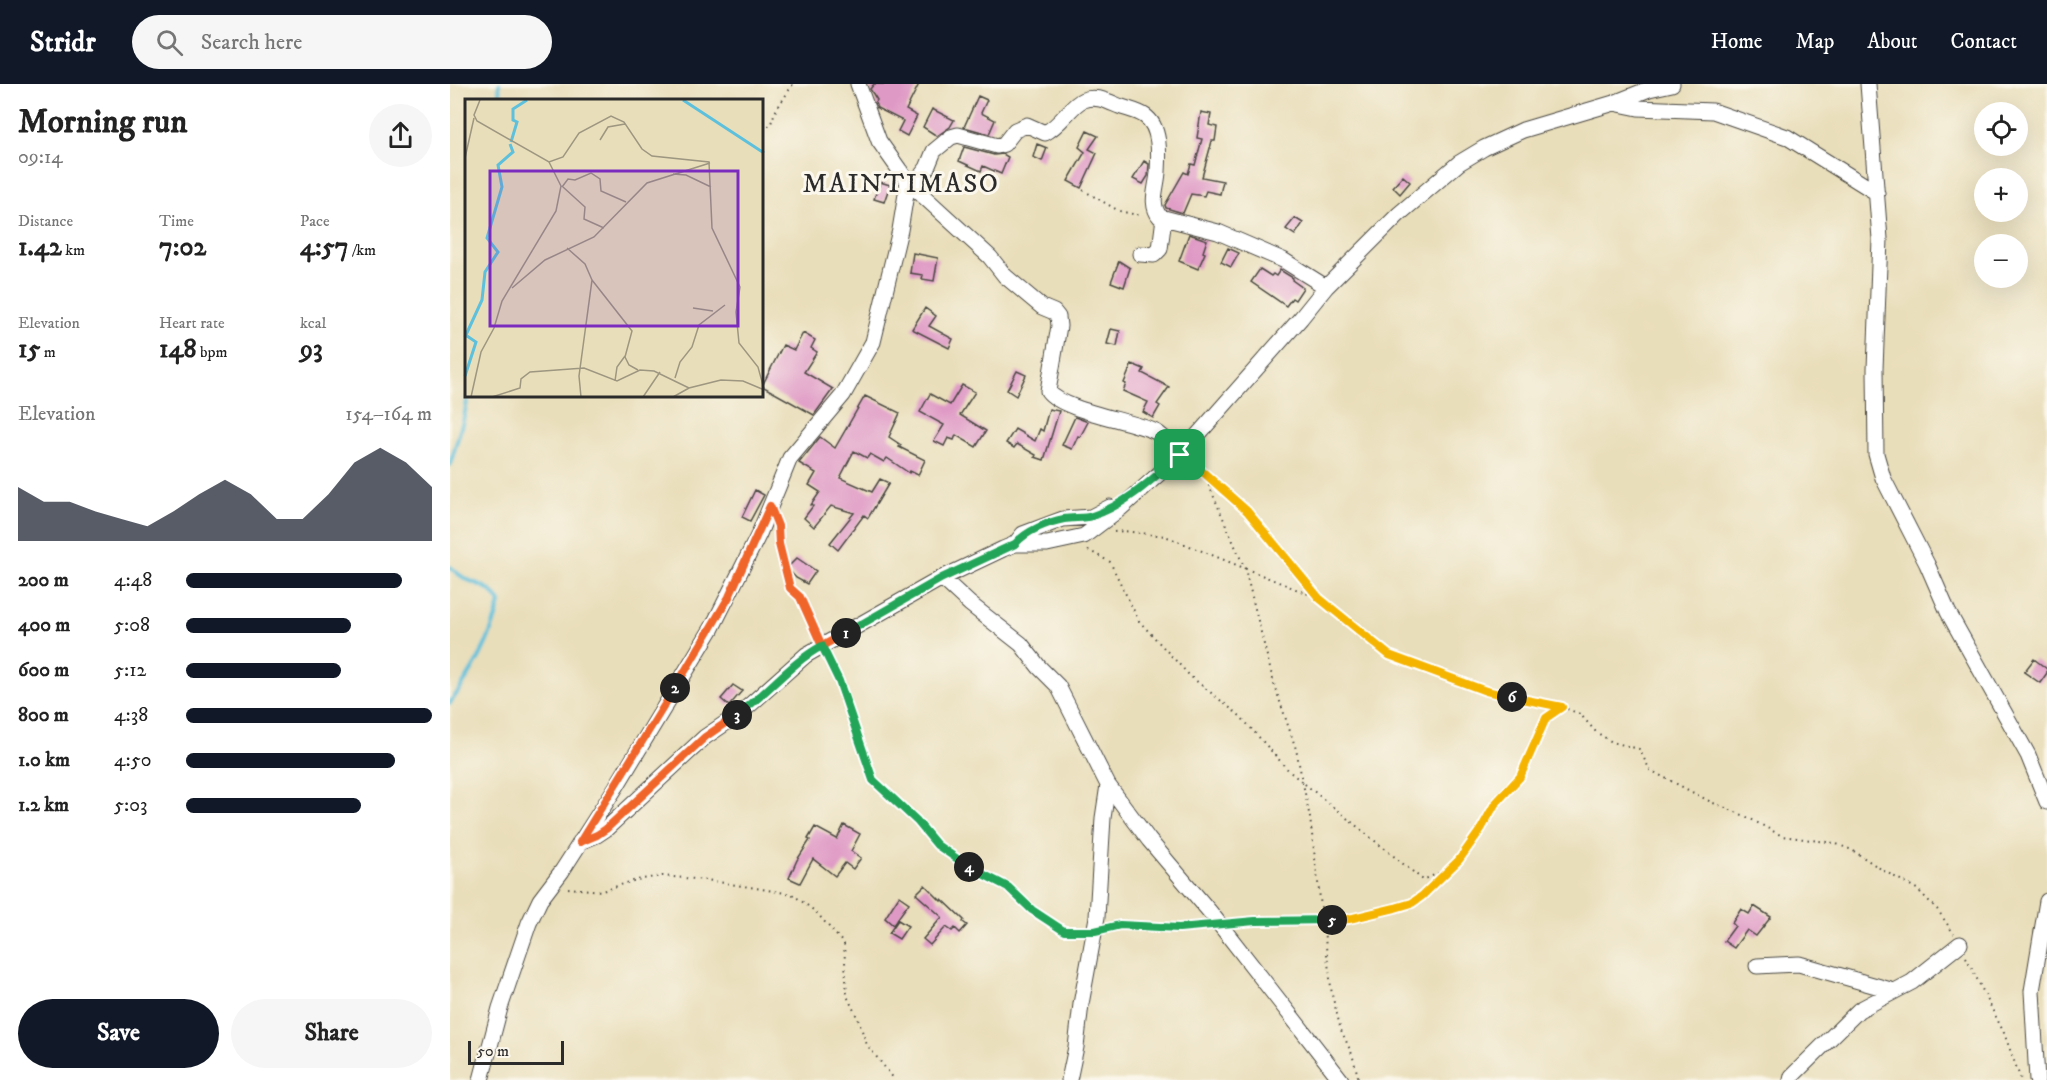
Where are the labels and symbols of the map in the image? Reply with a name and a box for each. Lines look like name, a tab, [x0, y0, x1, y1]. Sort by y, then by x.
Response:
inset map	[465, 99, 764, 398]
district label: MAINTIMASO	[803, 167, 999, 201]
pin	[1154, 429, 1205, 480]
pin: 1	[831, 618, 861, 648]
pin: 2	[660, 673, 690, 703]
pin: 6	[1497, 682, 1527, 712]
pin: 3	[722, 700, 752, 730]
pin: 4	[954, 852, 984, 882]
pin: 5	[1317, 905, 1347, 935]
scale bar	[468, 1038, 564, 1066]

